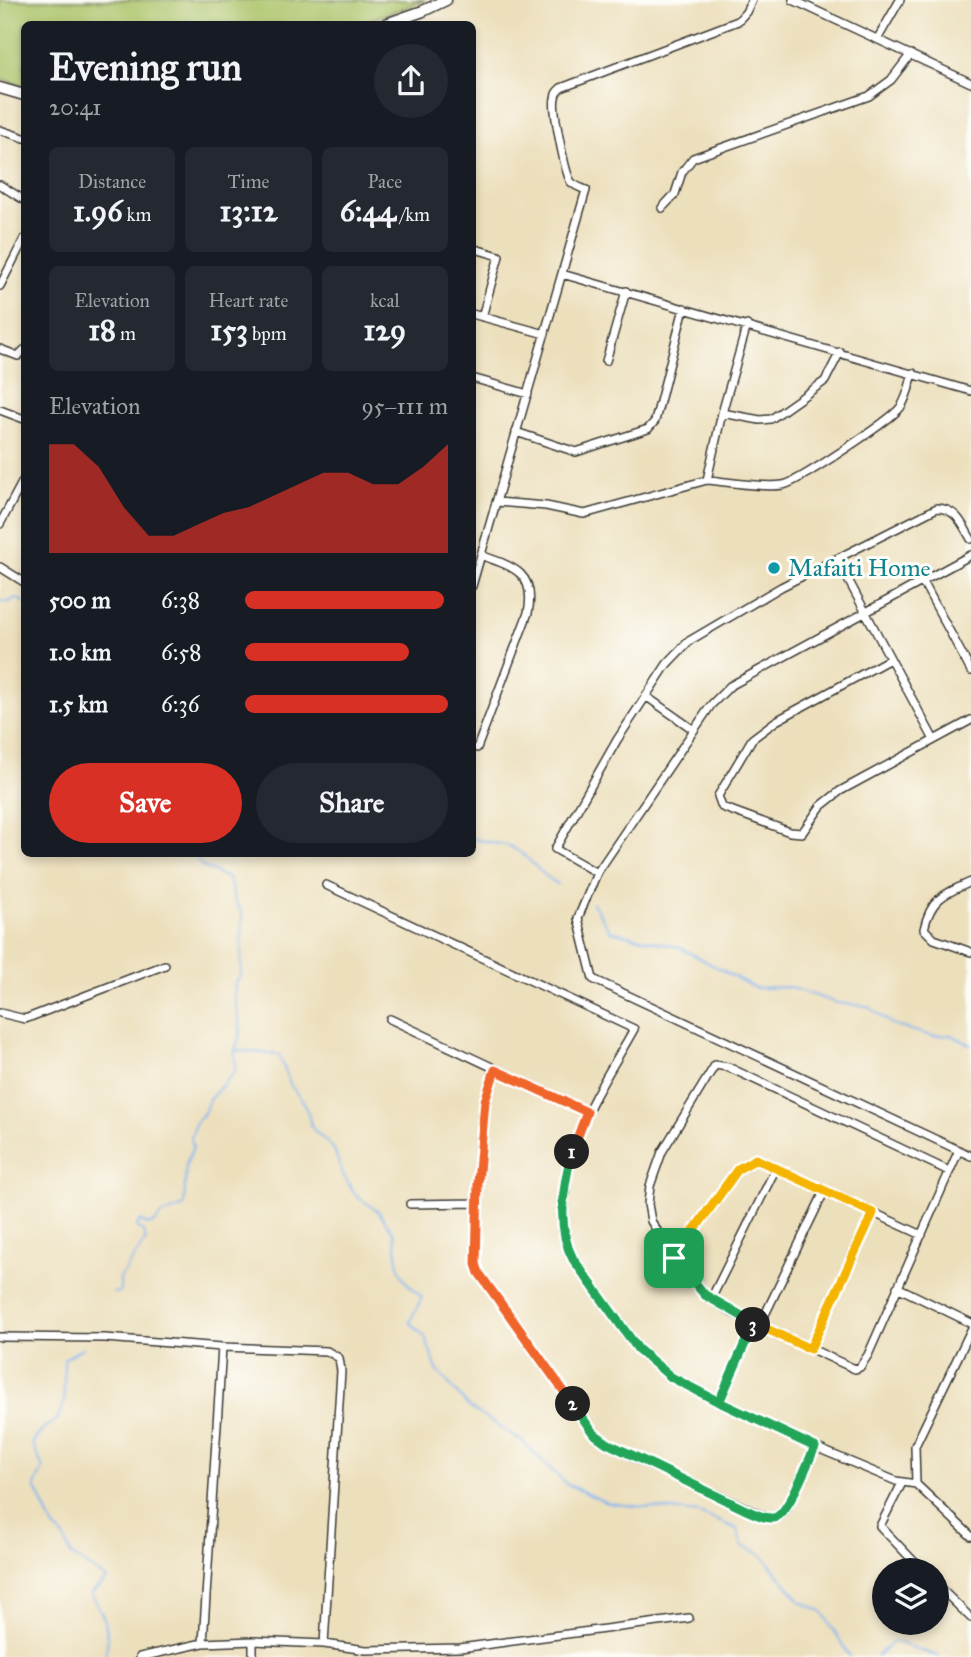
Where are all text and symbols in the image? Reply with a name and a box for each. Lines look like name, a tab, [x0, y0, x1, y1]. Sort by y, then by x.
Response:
text: Evening run	[49, 44, 242, 90]
button: share	[374, 44, 448, 118]
text: 20:41	[49, 93, 101, 121]
text: Distance	[78, 170, 146, 193]
text: Time	[227, 170, 270, 193]
text: Pace	[368, 170, 402, 193]
text: 1.96	[73, 193, 123, 229]
text: 13:12	[219, 193, 278, 229]
text: 6:44	[340, 193, 396, 229]
text: km	[123, 203, 151, 226]
text: /km	[396, 203, 430, 226]
text: Elevation	[74, 289, 150, 312]
text: Heart rate	[209, 289, 288, 312]
text: kcal	[370, 289, 400, 312]
text: 18	[88, 312, 116, 348]
text: 153	[210, 312, 248, 348]
text: 129	[363, 312, 406, 348]
text: m	[116, 322, 136, 345]
text: bpm	[248, 322, 287, 345]
text: Elevation	[49, 392, 140, 420]
text: 95–111 m	[361, 392, 448, 420]
place label: Mafaiti Home	[788, 553, 931, 583]
marker: Mafaiti Home	[766, 560, 782, 576]
text: 500 m	[49, 586, 111, 614]
text: 6:38	[161, 586, 200, 614]
text: 1.0 km	[49, 638, 111, 666]
text: 6:58	[161, 638, 202, 666]
text: 1.5 km	[49, 690, 108, 718]
text: 6:36	[161, 690, 200, 718]
button: Save	[49, 763, 242, 843]
button: Share	[256, 763, 448, 843]
pin: 1	[554, 1134, 590, 1170]
text: 1	[568, 1140, 575, 1163]
pin	[644, 1228, 704, 1288]
icon: arrive	[655, 1239, 693, 1277]
pin: 3	[736, 1308, 770, 1342]
text: 3	[749, 1313, 756, 1336]
pin: 2	[556, 1386, 590, 1422]
text: 2	[568, 1392, 577, 1415]
map controls	[872, 1558, 949, 1635]
button: layers	[872, 1558, 949, 1635]

